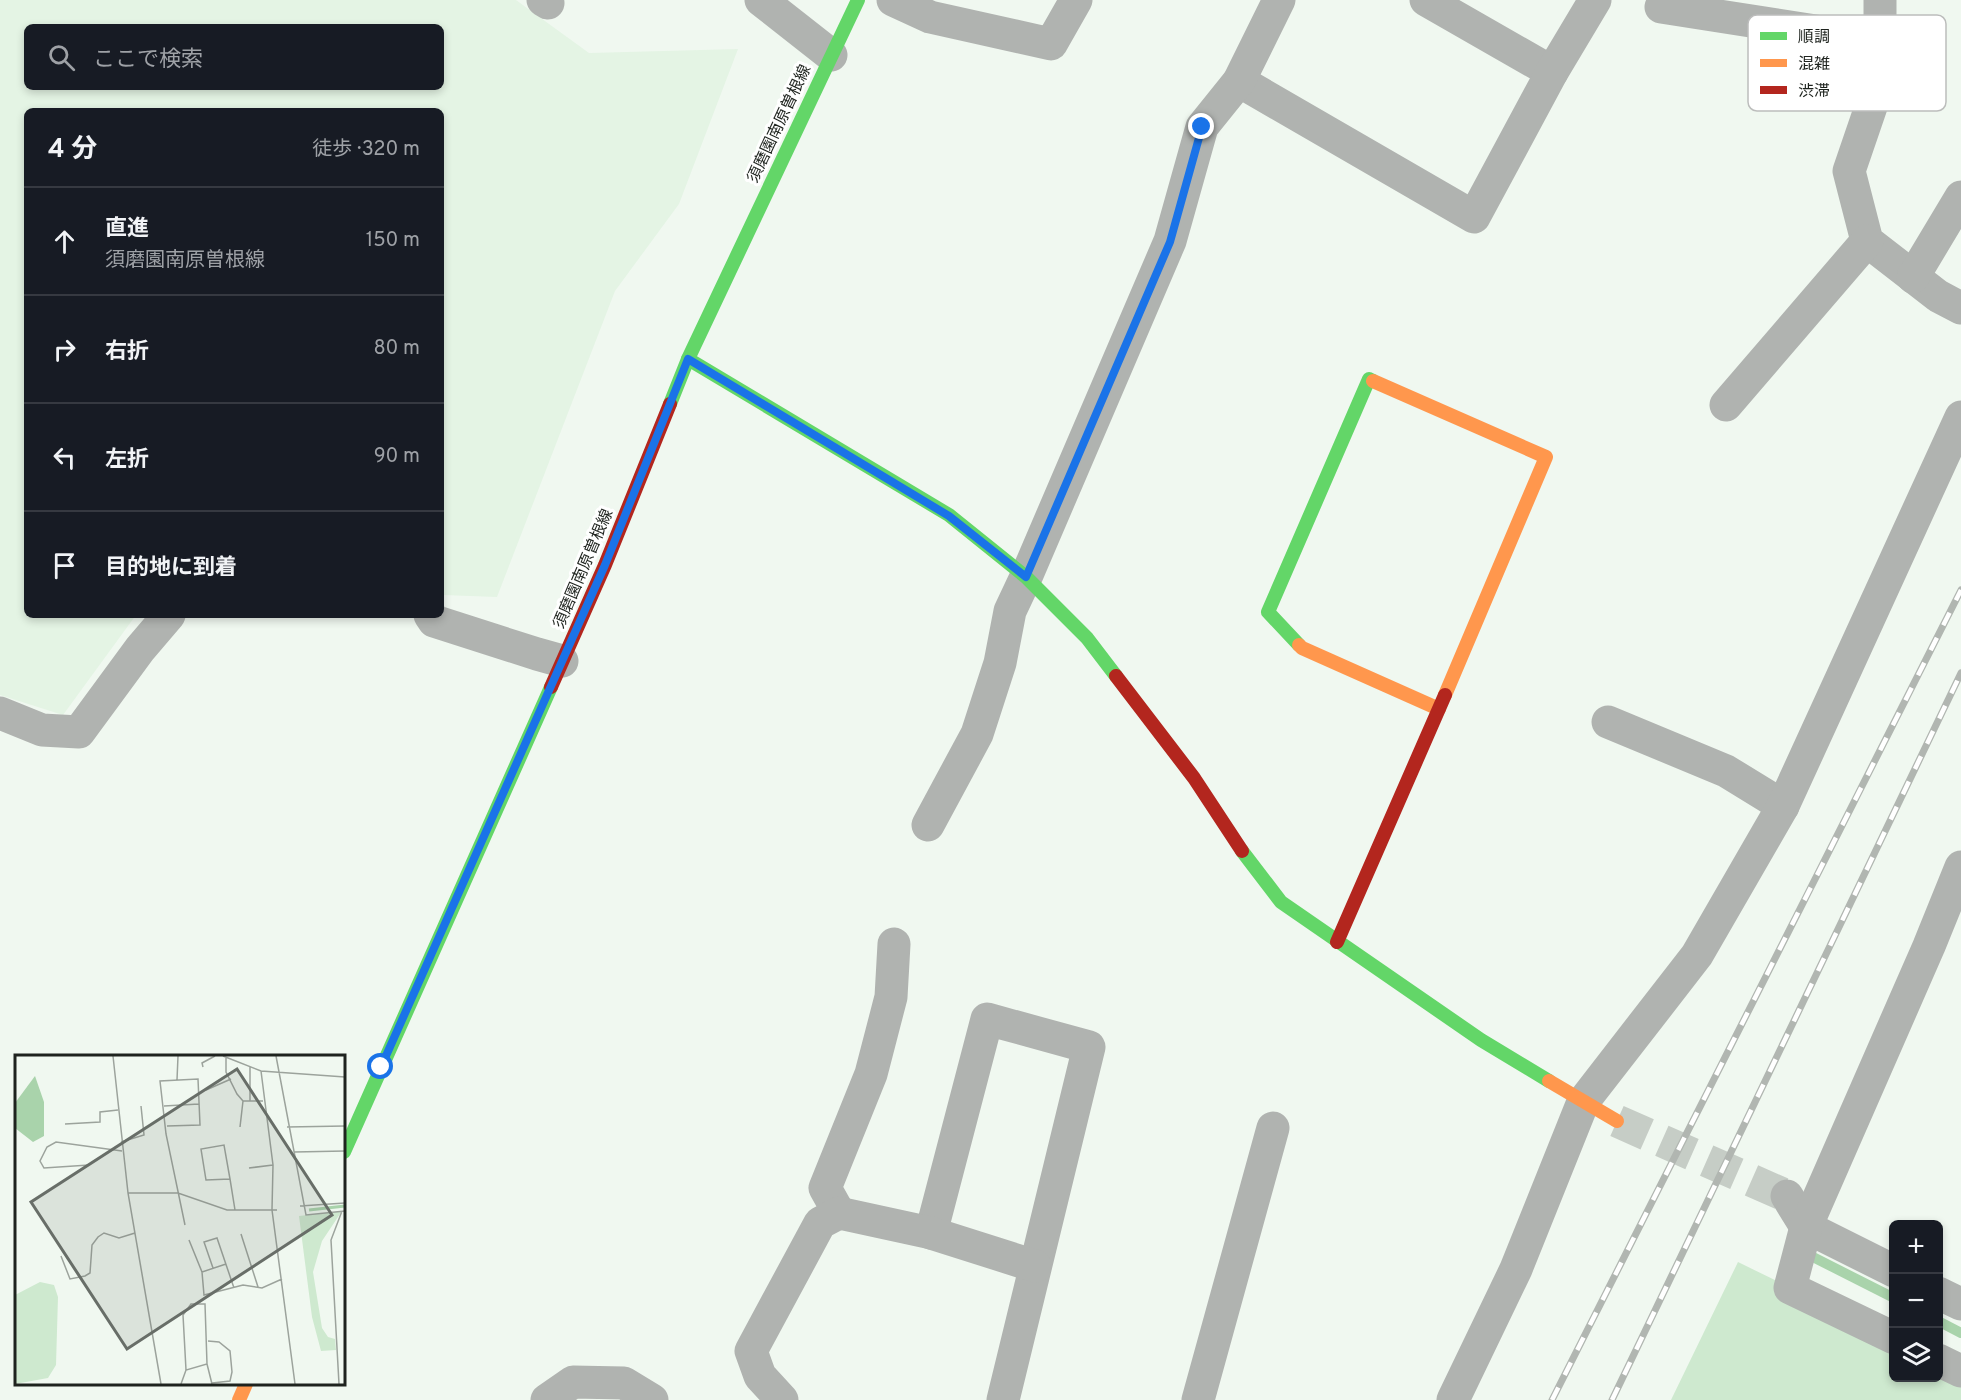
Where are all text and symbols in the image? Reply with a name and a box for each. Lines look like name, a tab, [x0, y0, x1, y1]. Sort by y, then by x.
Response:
legend	[1748, 15, 1946, 111]
search box	[24, 24, 444, 90]
text: 順調	[1798, 28, 1830, 48]
icon: search	[45, 41, 78, 74]
text: ここで検索	[93, 47, 203, 74]
text: 混雑	[1798, 55, 1830, 75]
street label: 須磨園南原曽根線	[744, 62, 816, 186]
text: 渋滞	[1798, 82, 1830, 102]
route end	[1188, 113, 1214, 139]
text: 4 分	[48, 134, 97, 167]
text: 徒歩 · 320 m	[312, 137, 420, 163]
text: 直進	[105, 216, 149, 243]
icon: ahead	[48, 225, 81, 258]
text: 150 m	[366, 228, 420, 254]
text: 須磨園南原曽根線	[105, 248, 265, 274]
icon: right	[48, 333, 81, 366]
text: 80 m	[374, 336, 420, 362]
text: 右折	[105, 339, 149, 366]
icon: left	[48, 441, 81, 474]
text: 90 m	[374, 444, 420, 470]
text: 左折	[105, 447, 149, 474]
street label: 須磨園南原曽根線	[550, 506, 618, 632]
icon: arrive	[48, 549, 81, 582]
text: 目的地に到着	[105, 555, 237, 582]
route start	[367, 1053, 393, 1079]
inset map	[15, 1055, 345, 1385]
map controls	[1889, 1220, 1943, 1382]
button: +	[1889, 1220, 1943, 1274]
button: −	[1889, 1274, 1943, 1328]
button: layers	[1889, 1328, 1943, 1382]

